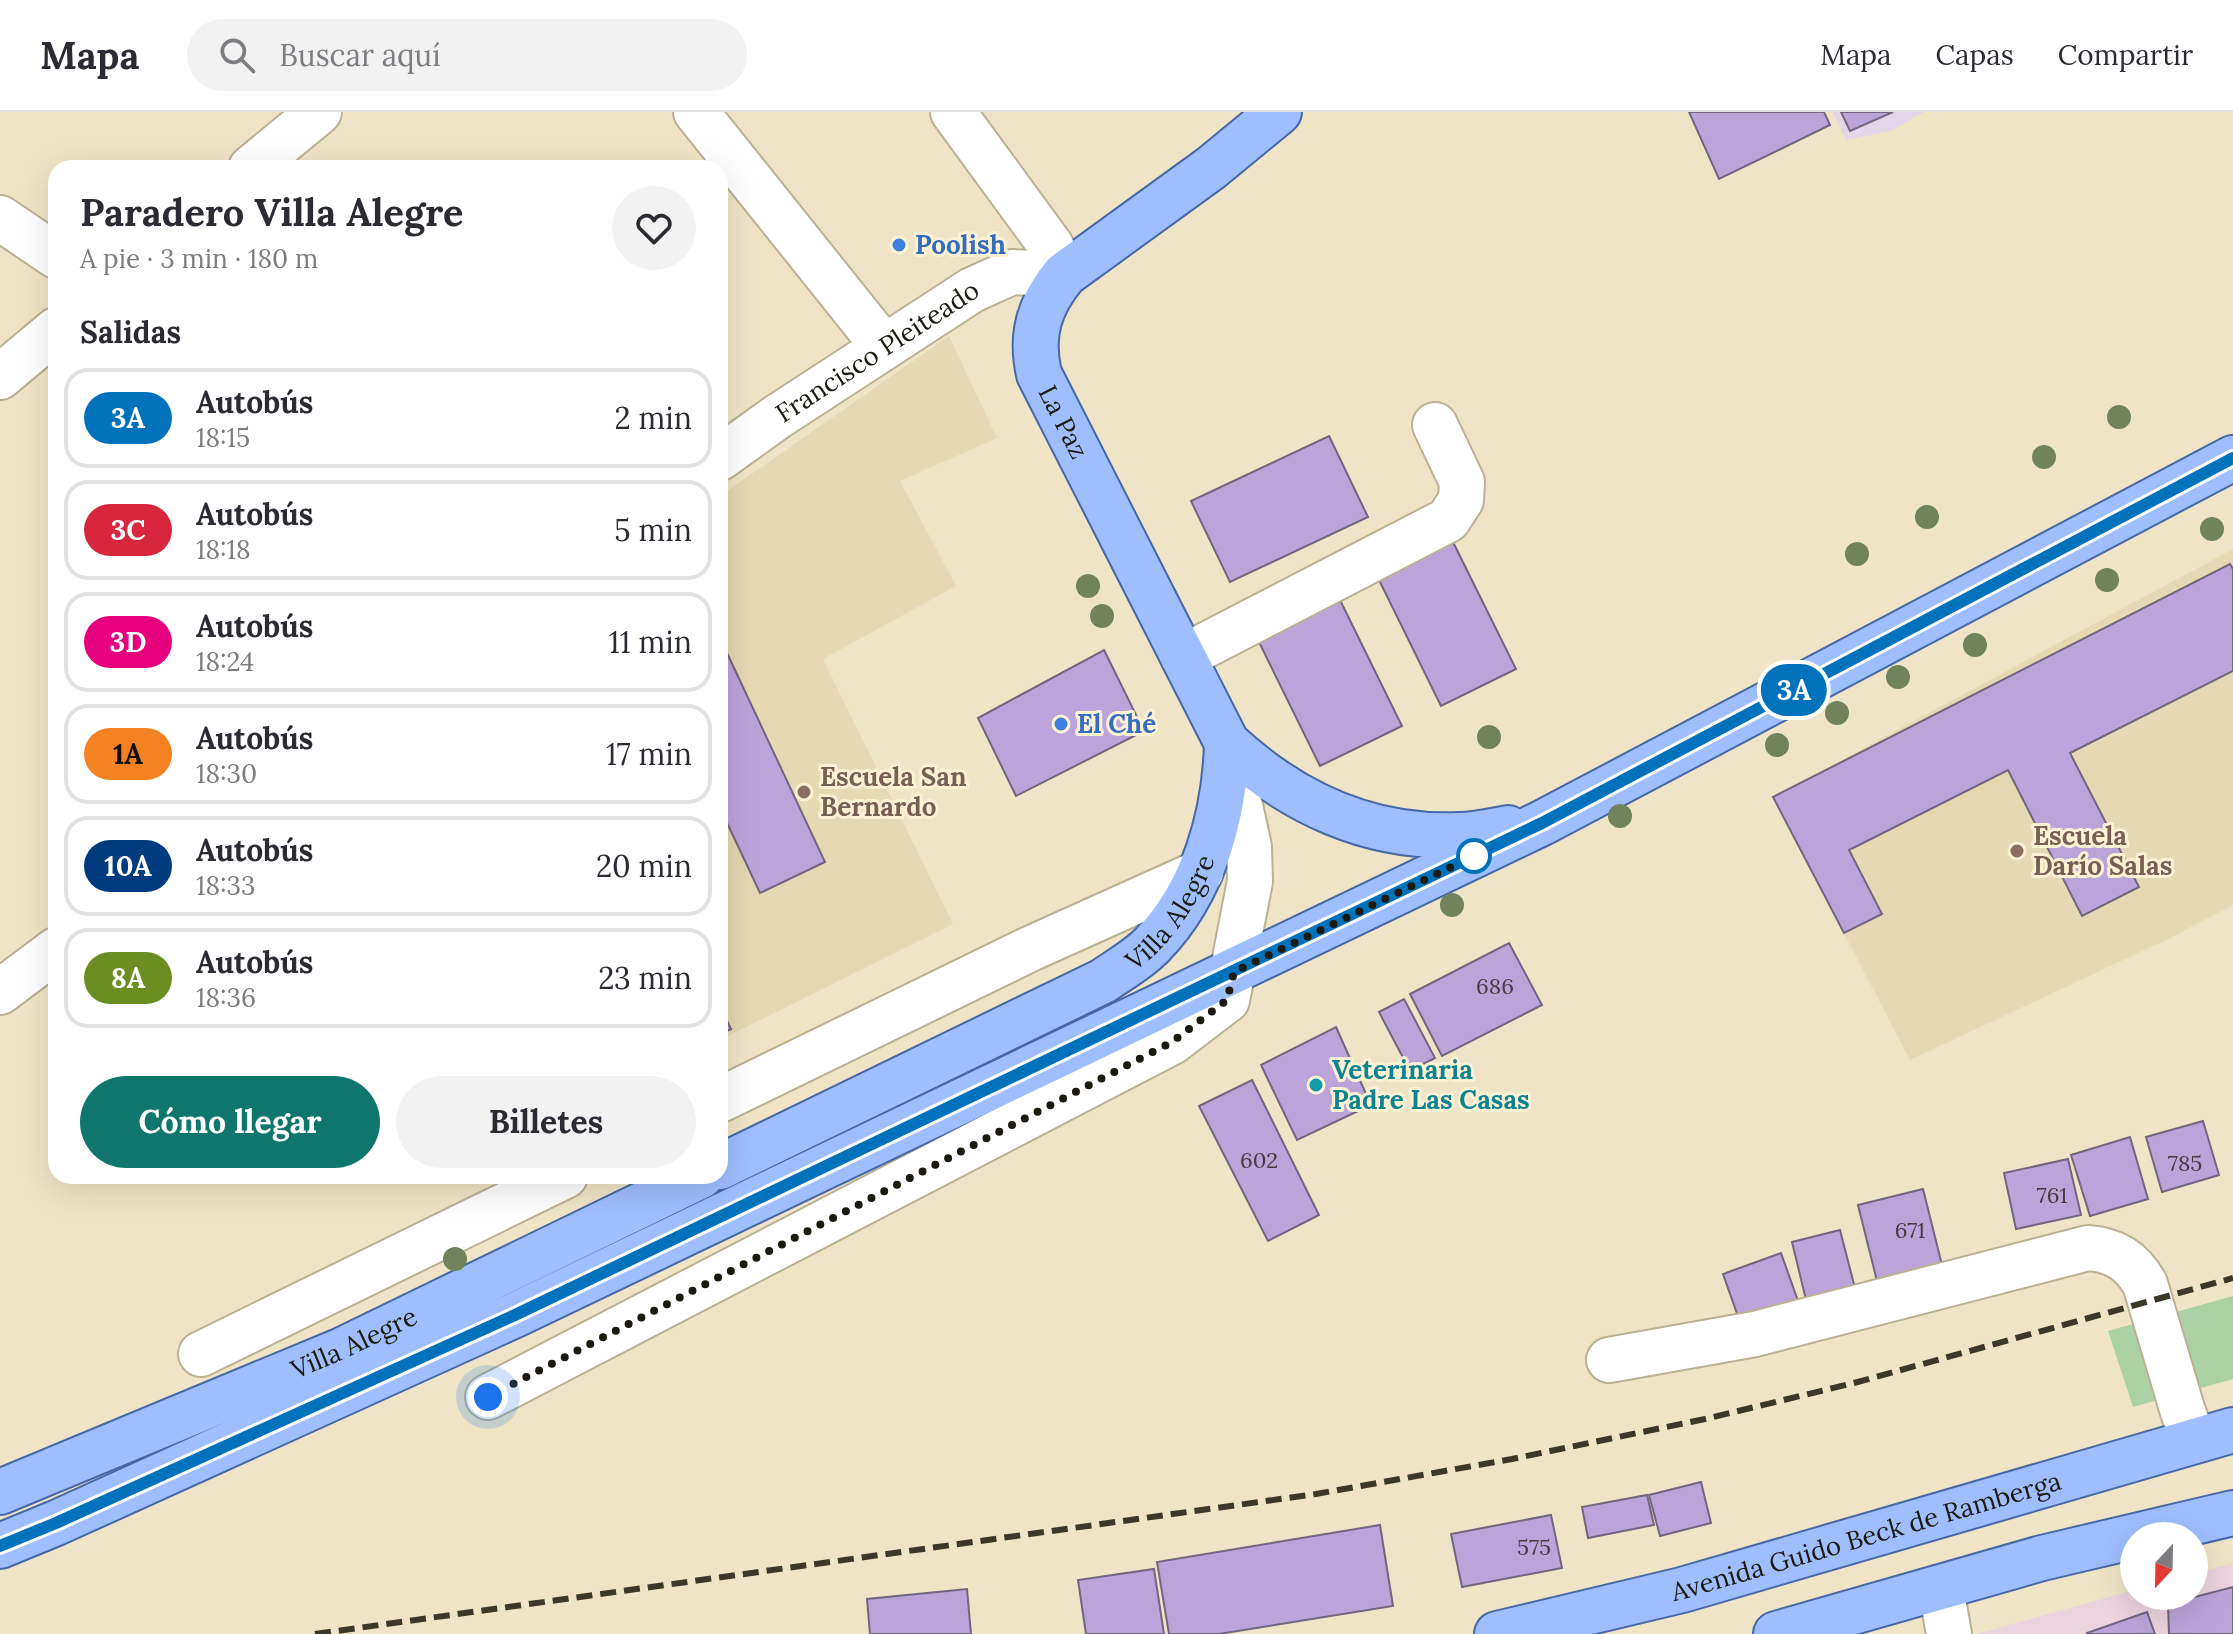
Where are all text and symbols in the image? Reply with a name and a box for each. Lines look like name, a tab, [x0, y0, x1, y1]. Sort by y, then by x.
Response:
search box	[187, 19, 747, 91]
text: Mapa	[40, 31, 139, 79]
icon: search	[215, 33, 259, 77]
text: Buscar aquí	[279, 36, 441, 74]
text: Mapa	[1820, 37, 1892, 73]
text: Capas	[1936, 37, 2014, 73]
text: Compartir	[2058, 37, 2193, 73]
button: heart	[612, 186, 696, 270]
text: Paradero Villa Alegre	[80, 188, 464, 236]
place label: Poolish	[915, 228, 1006, 261]
marker: Poolish	[890, 236, 908, 254]
text: A pie · 3 min · 180 m	[80, 242, 318, 275]
street label: Francisco Pleiteado	[769, 273, 985, 429]
text: Salidas	[80, 313, 181, 351]
street label: La Paz	[1031, 379, 1096, 464]
text: Autobús	[196, 383, 313, 421]
text: 2 min	[615, 399, 692, 437]
text: 3A	[111, 400, 145, 436]
text: 18:15	[196, 421, 250, 454]
text: Autobús	[196, 495, 313, 533]
text: 5 min	[614, 511, 692, 549]
text: 3C	[111, 512, 145, 548]
text: 18:18	[196, 533, 251, 566]
text: Autobús	[196, 607, 313, 645]
text: 11 min	[609, 623, 692, 661]
text: 3D	[110, 624, 146, 660]
text: 18:24	[196, 645, 254, 678]
line badge: 3A	[1758, 664, 1830, 716]
text: 3A	[1777, 672, 1811, 708]
place label: El Ché	[1077, 707, 1156, 740]
marker: El Ché	[1052, 715, 1070, 733]
text: Autobús	[196, 719, 313, 757]
text: 17 min	[606, 735, 692, 773]
text: 1A	[113, 736, 143, 772]
text: 18:30	[196, 757, 257, 790]
place label: Escuela San Bernardo	[820, 760, 967, 823]
marker: Escuela San Bernardo	[795, 783, 813, 801]
place label: Escuela Darío Salas	[2033, 819, 2172, 882]
text: Autobús	[196, 831, 313, 869]
unlabelled marker	[1457, 839, 1491, 873]
marker: Escuela Darío Salas	[2008, 842, 2026, 860]
text: 20 min	[596, 847, 692, 885]
text: 10A	[104, 848, 152, 884]
street label: Villa Alegre	[1118, 850, 1221, 978]
text: 18:33	[196, 869, 256, 902]
text: Autobús	[196, 943, 313, 981]
text: 23 min	[598, 959, 692, 997]
text: 8A	[111, 960, 145, 996]
house number: 686	[1476, 972, 1514, 1000]
text: 18:36	[196, 981, 256, 1014]
place label: Veterinaria Padre Las Casas	[1332, 1053, 1530, 1116]
button: Cómo llegar	[80, 1076, 380, 1168]
button: Billetes	[396, 1076, 696, 1168]
marker: Veterinaria Padre Las Casas	[1307, 1076, 1325, 1094]
house number: 602	[1240, 1146, 1278, 1174]
house number: 785	[2168, 1149, 2202, 1177]
house number: 761	[2037, 1181, 2067, 1209]
house number: 671	[1895, 1216, 1925, 1244]
street label: Villa Alegre	[285, 1299, 422, 1386]
your location	[468, 1377, 508, 1417]
street label: Avenida Guido Beck de Ramberga	[1667, 1464, 2065, 1608]
north arrow	[2120, 1522, 2208, 1610]
map controls	[2120, 1522, 2208, 1610]
house number: 575	[1517, 1533, 1551, 1561]

